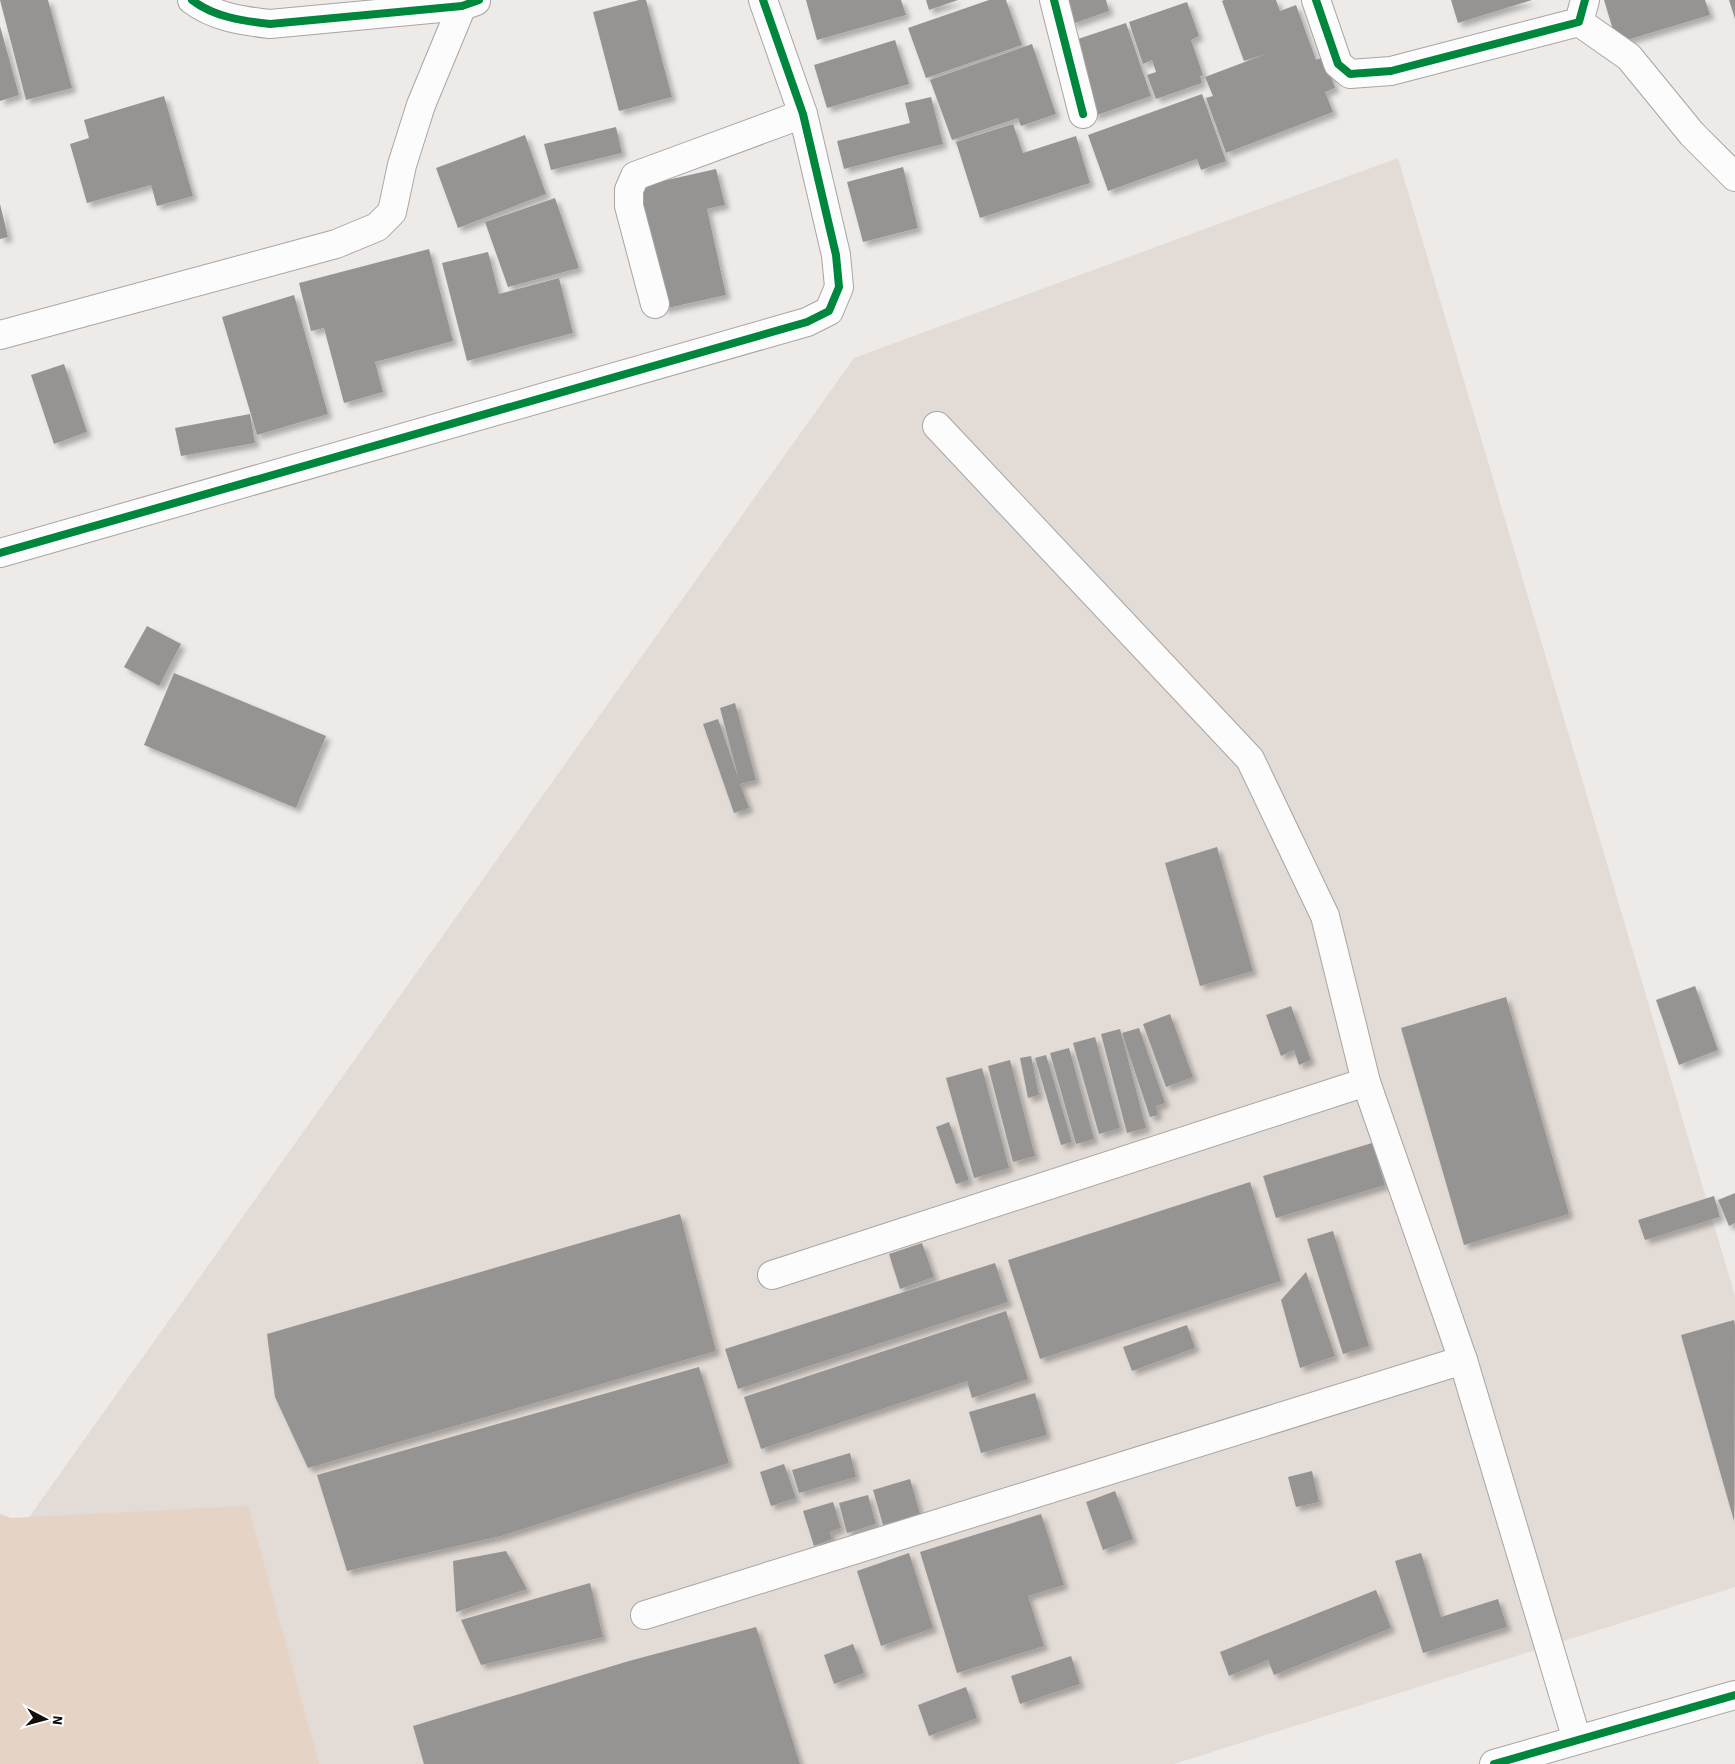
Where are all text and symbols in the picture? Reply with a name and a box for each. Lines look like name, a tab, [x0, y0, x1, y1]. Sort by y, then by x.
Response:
north arrow	[20, 1694, 70, 1744]
text: N	[47, 1715, 67, 1726]

